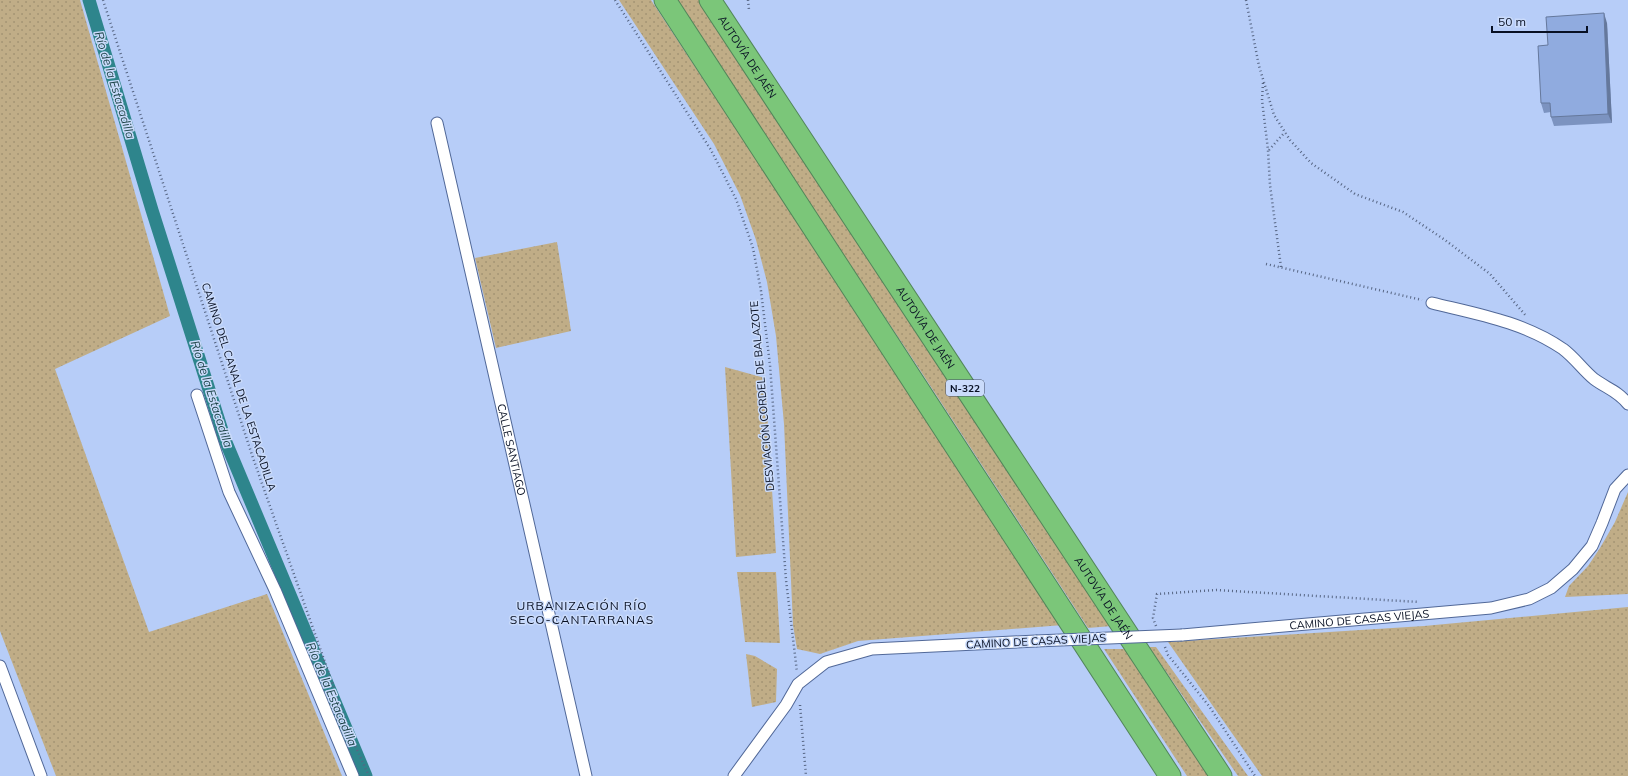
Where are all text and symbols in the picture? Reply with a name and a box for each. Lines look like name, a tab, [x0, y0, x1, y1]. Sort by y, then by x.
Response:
scale bar	[1492, 8, 1587, 34]
street label: AUTOVÍA DE JAÉN	[715, 13, 780, 101]
text: 50 m	[1498, 14, 1526, 29]
water label: Río de la Estacadilla	[92, 29, 138, 141]
street label: CAMINO DEL CANAL DE LA ESTACADILLA	[199, 281, 279, 493]
street label: AUTOVÍA DE JAÉN	[893, 283, 958, 371]
street label: DESVIACIÓN CORDEL DE BALAZOTE	[747, 300, 777, 492]
water label: Río de la Estacadilla	[188, 339, 236, 449]
road number: N-322	[946, 380, 984, 396]
street label: CALLE SANTIAGO	[494, 402, 529, 497]
street label: AUTOVÍA DE JAÉN	[1072, 554, 1136, 642]
district label: URBANIZACIÓN RÍO SECO-CANTARRANAS	[510, 598, 654, 627]
street label: CAMINO DE CASAS VIEJAS	[1289, 606, 1430, 633]
street label: CAMINO DE CASAS VIEJAS	[966, 630, 1107, 652]
water label: Río de la Estacadilla	[303, 640, 361, 748]

